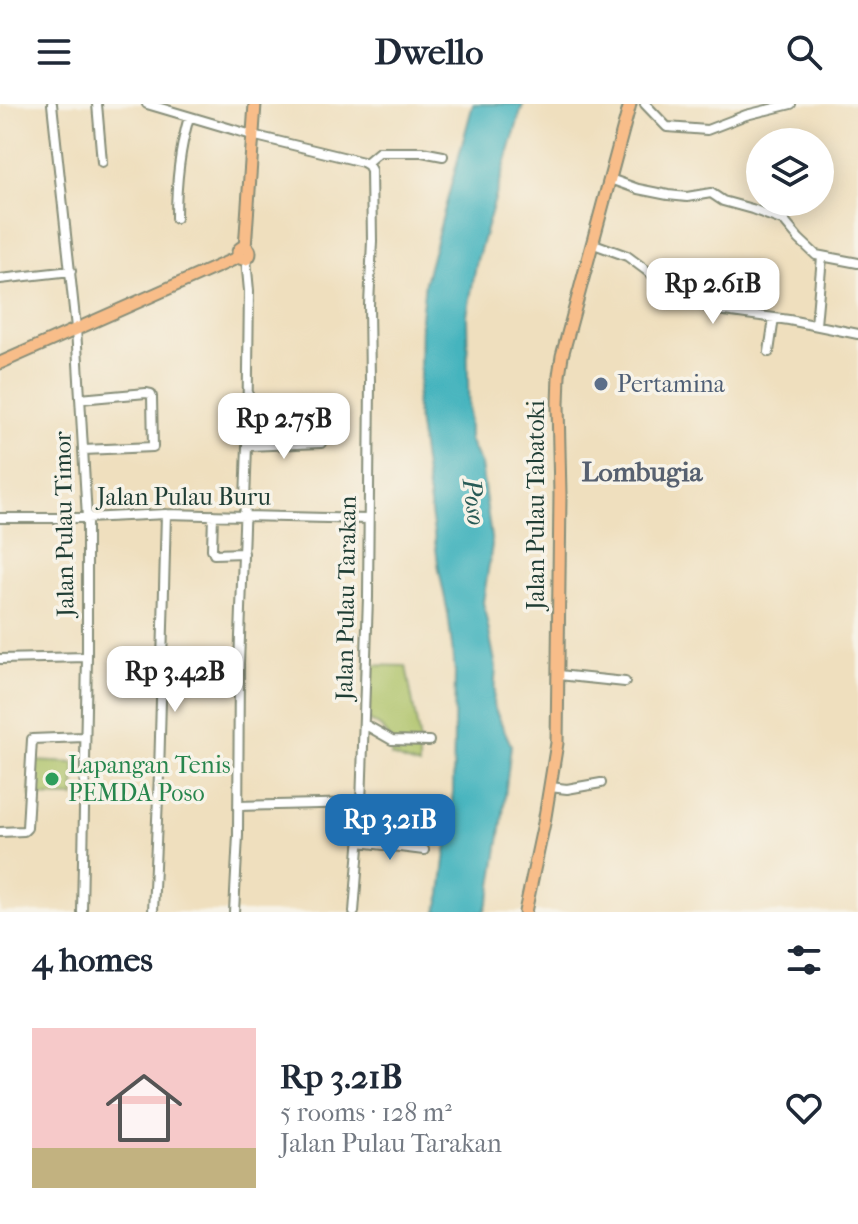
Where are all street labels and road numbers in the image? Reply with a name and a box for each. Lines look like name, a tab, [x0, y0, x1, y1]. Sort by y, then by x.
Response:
street label: Jalan Pulau Tabatoki	[522, 400, 550, 612]
street label: Jalan Pulau Timor	[48, 430, 80, 619]
street label: Jalan Pulau Buru	[95, 483, 271, 511]
street label: Jalan Pulau Tarakan	[330, 495, 362, 703]

